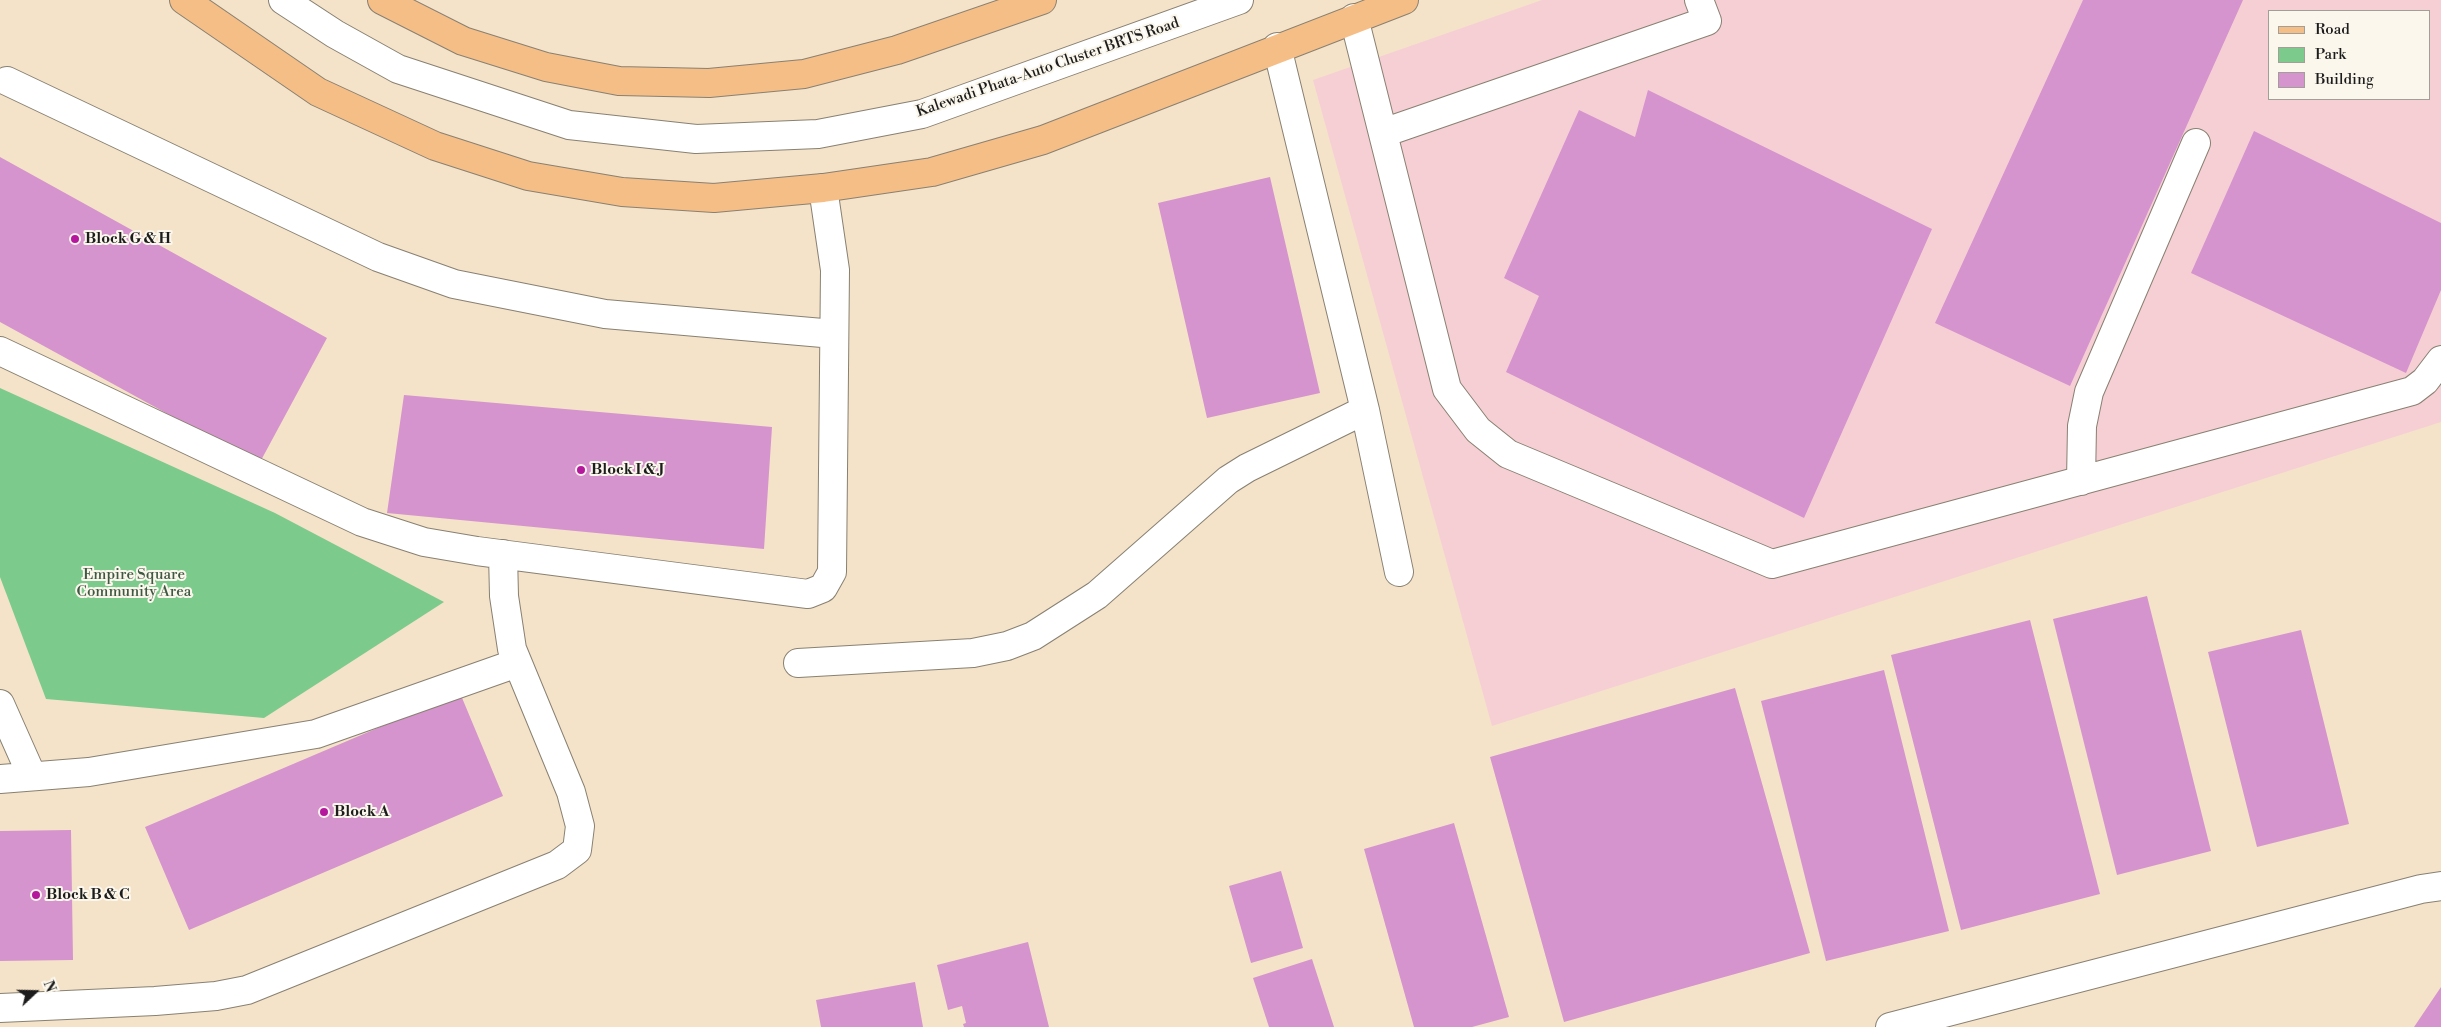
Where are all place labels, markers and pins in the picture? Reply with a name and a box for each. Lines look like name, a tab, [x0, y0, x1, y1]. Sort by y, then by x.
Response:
place label: Block G & H	[85, 230, 171, 248]
marker: Block G & H	[69, 233, 81, 245]
place label: Block I & J	[591, 461, 664, 479]
marker: Block I & J	[575, 464, 587, 476]
place label: Block A	[334, 803, 389, 821]
marker: Block A	[318, 806, 330, 818]
place label: Block B & C	[46, 886, 130, 904]
marker: Block B & C	[30, 889, 42, 901]

